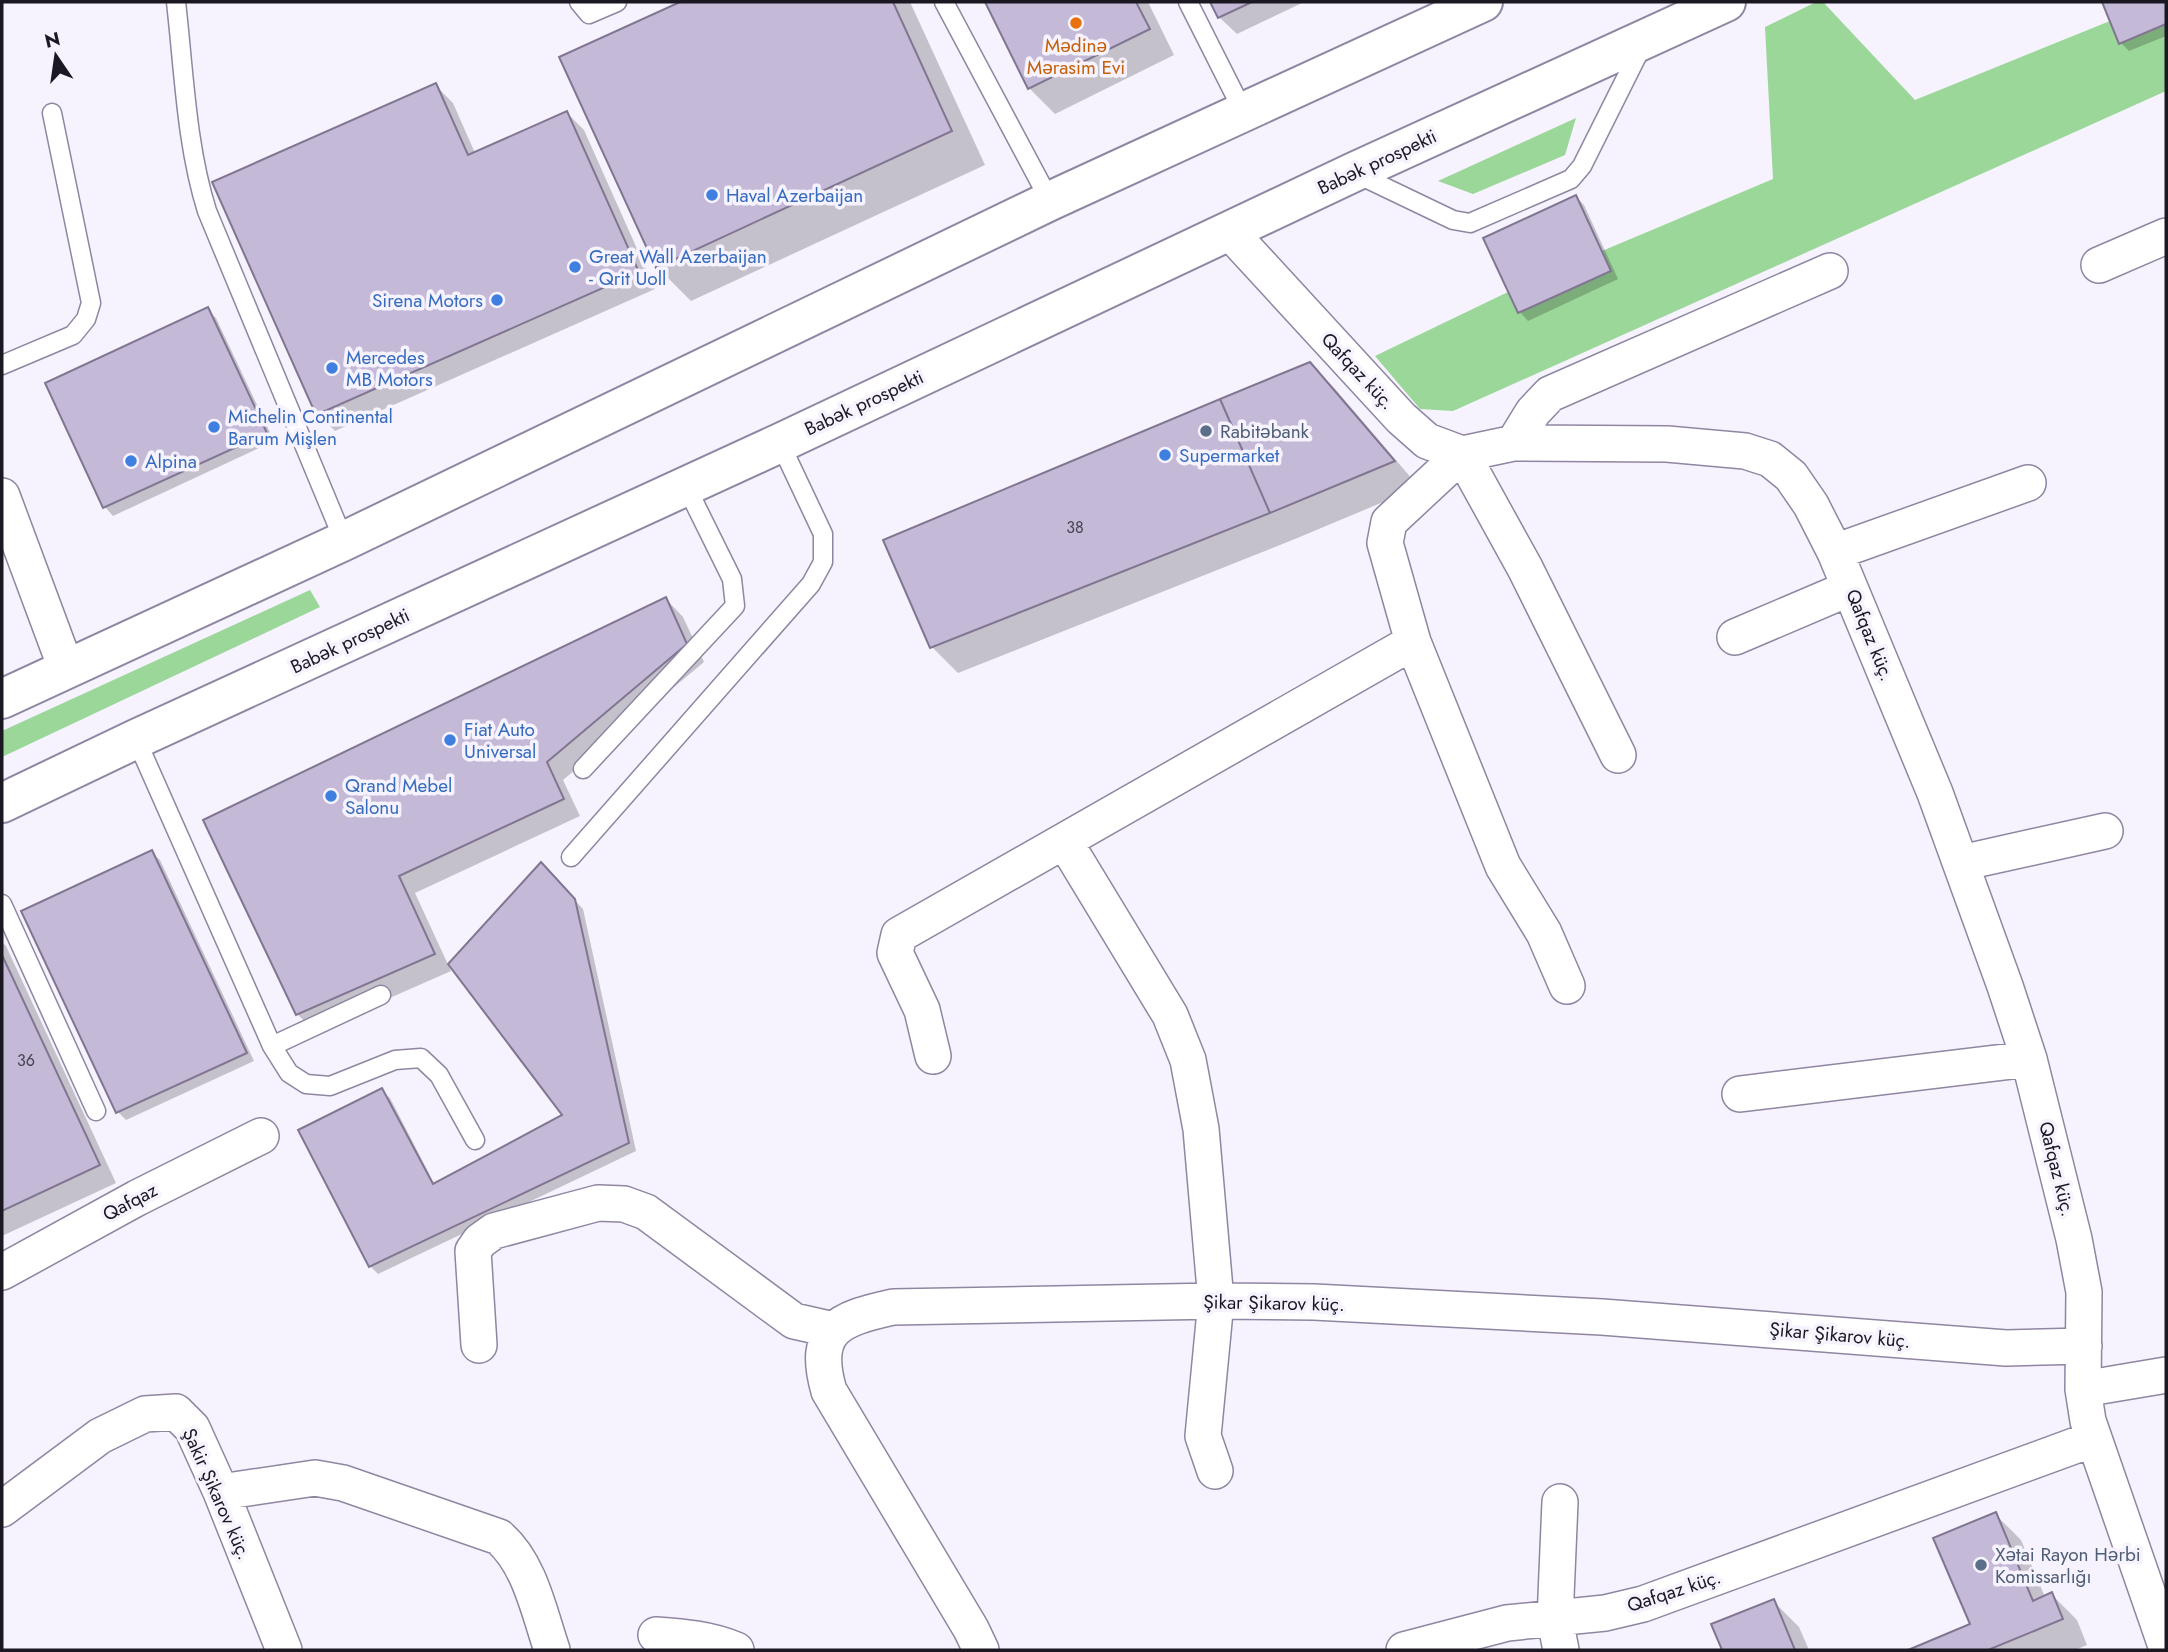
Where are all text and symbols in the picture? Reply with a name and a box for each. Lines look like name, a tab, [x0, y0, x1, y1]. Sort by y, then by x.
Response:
marker: Mədinə Mərasim Evi	[1068, 15, 1084, 31]
north arrow	[21, 21, 91, 91]
text: N	[42, 25, 63, 55]
place label: Mədinə Mərasim Evi	[1027, 32, 1125, 81]
street label: Babək prospekti	[1313, 123, 1441, 201]
place label: Haval Azerbaijan	[726, 182, 863, 209]
marker: Haval Azerbaijan	[704, 187, 720, 203]
place label: Great Wall Azerbaijan - Qrit Uoll	[589, 243, 767, 292]
marker: Great Wall Azerbaijan - Qrit Uoll	[567, 259, 583, 275]
place label: Sirena Motors	[372, 287, 483, 314]
marker: Sirena Motors	[489, 292, 505, 308]
street label: Qafqaz küç.	[1315, 326, 1401, 416]
place label: Mercedes MB Motors	[346, 344, 433, 393]
marker: Mercedes MB Motors	[324, 360, 340, 376]
street label: Babək prospekti	[800, 364, 928, 442]
place label: Michelin Continental Barum Mişlen	[228, 403, 393, 452]
place label: Rabitəbank	[1220, 418, 1310, 445]
marker: Michelin Continental Barum Mişlen	[206, 419, 222, 435]
marker: Rabitəbank	[1198, 423, 1214, 439]
place label: Supermarket	[1179, 442, 1280, 469]
marker: Supermarket	[1157, 447, 1173, 463]
place label: Alpina	[145, 448, 197, 475]
marker: Alpina	[123, 453, 139, 469]
house number: 38	[1066, 516, 1084, 539]
street label: Qafqaz küç.	[1839, 585, 1901, 685]
street label: Babək prospekti	[286, 602, 414, 680]
place label: Fiat Auto Universal	[464, 716, 536, 765]
marker: Fiat Auto Universal	[442, 732, 458, 748]
place label: Qrand Mebel Salonu	[345, 772, 452, 821]
marker: Qrand Mebel Salonu	[323, 788, 339, 804]
house number: 36	[17, 1049, 35, 1072]
street label: Qafqaz küç.	[2032, 1119, 2082, 1219]
street label: Qafqaz	[98, 1176, 162, 1228]
street label: Şikar Şikarov küç.	[1203, 1288, 1345, 1318]
street label: Şikar Şikarov küç.	[1768, 1315, 1912, 1355]
street label: Şakir Şikarov küç.	[176, 1424, 258, 1564]
place label: Xətai Rayon Hərbi Komissarlığı	[1995, 1541, 2141, 1590]
marker: Xətai Rayon Hərbi Komissarlığı	[1973, 1557, 1989, 1573]
street label: Qafqaz küç.	[1624, 1563, 1724, 1619]

